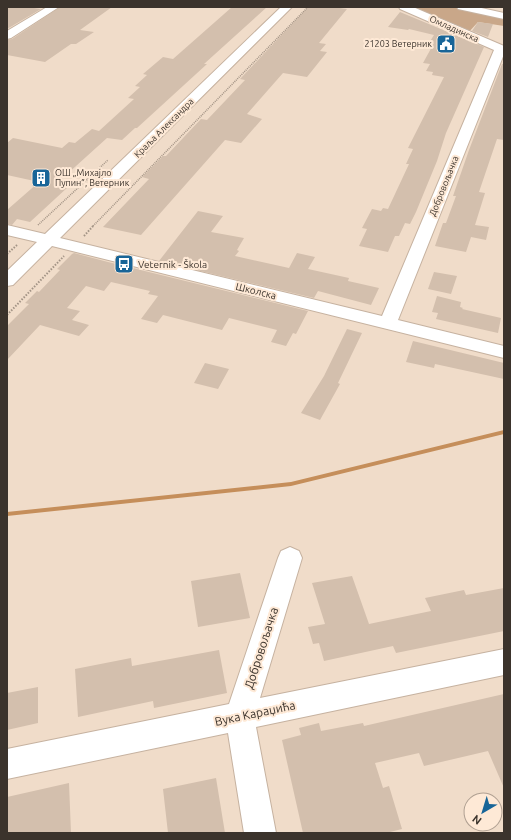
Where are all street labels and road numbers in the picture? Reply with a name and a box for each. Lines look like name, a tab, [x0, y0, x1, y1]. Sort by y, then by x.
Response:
street label: Омладинска	[428, 14, 480, 44]
street label: Краља Александра	[132, 96, 196, 160]
street label: Добровољачка	[427, 155, 461, 217]
street label: Школска	[235, 281, 277, 301]
street label: Добровољачка	[242, 606, 280, 690]
street label: Вука Караџића	[213, 698, 297, 728]

